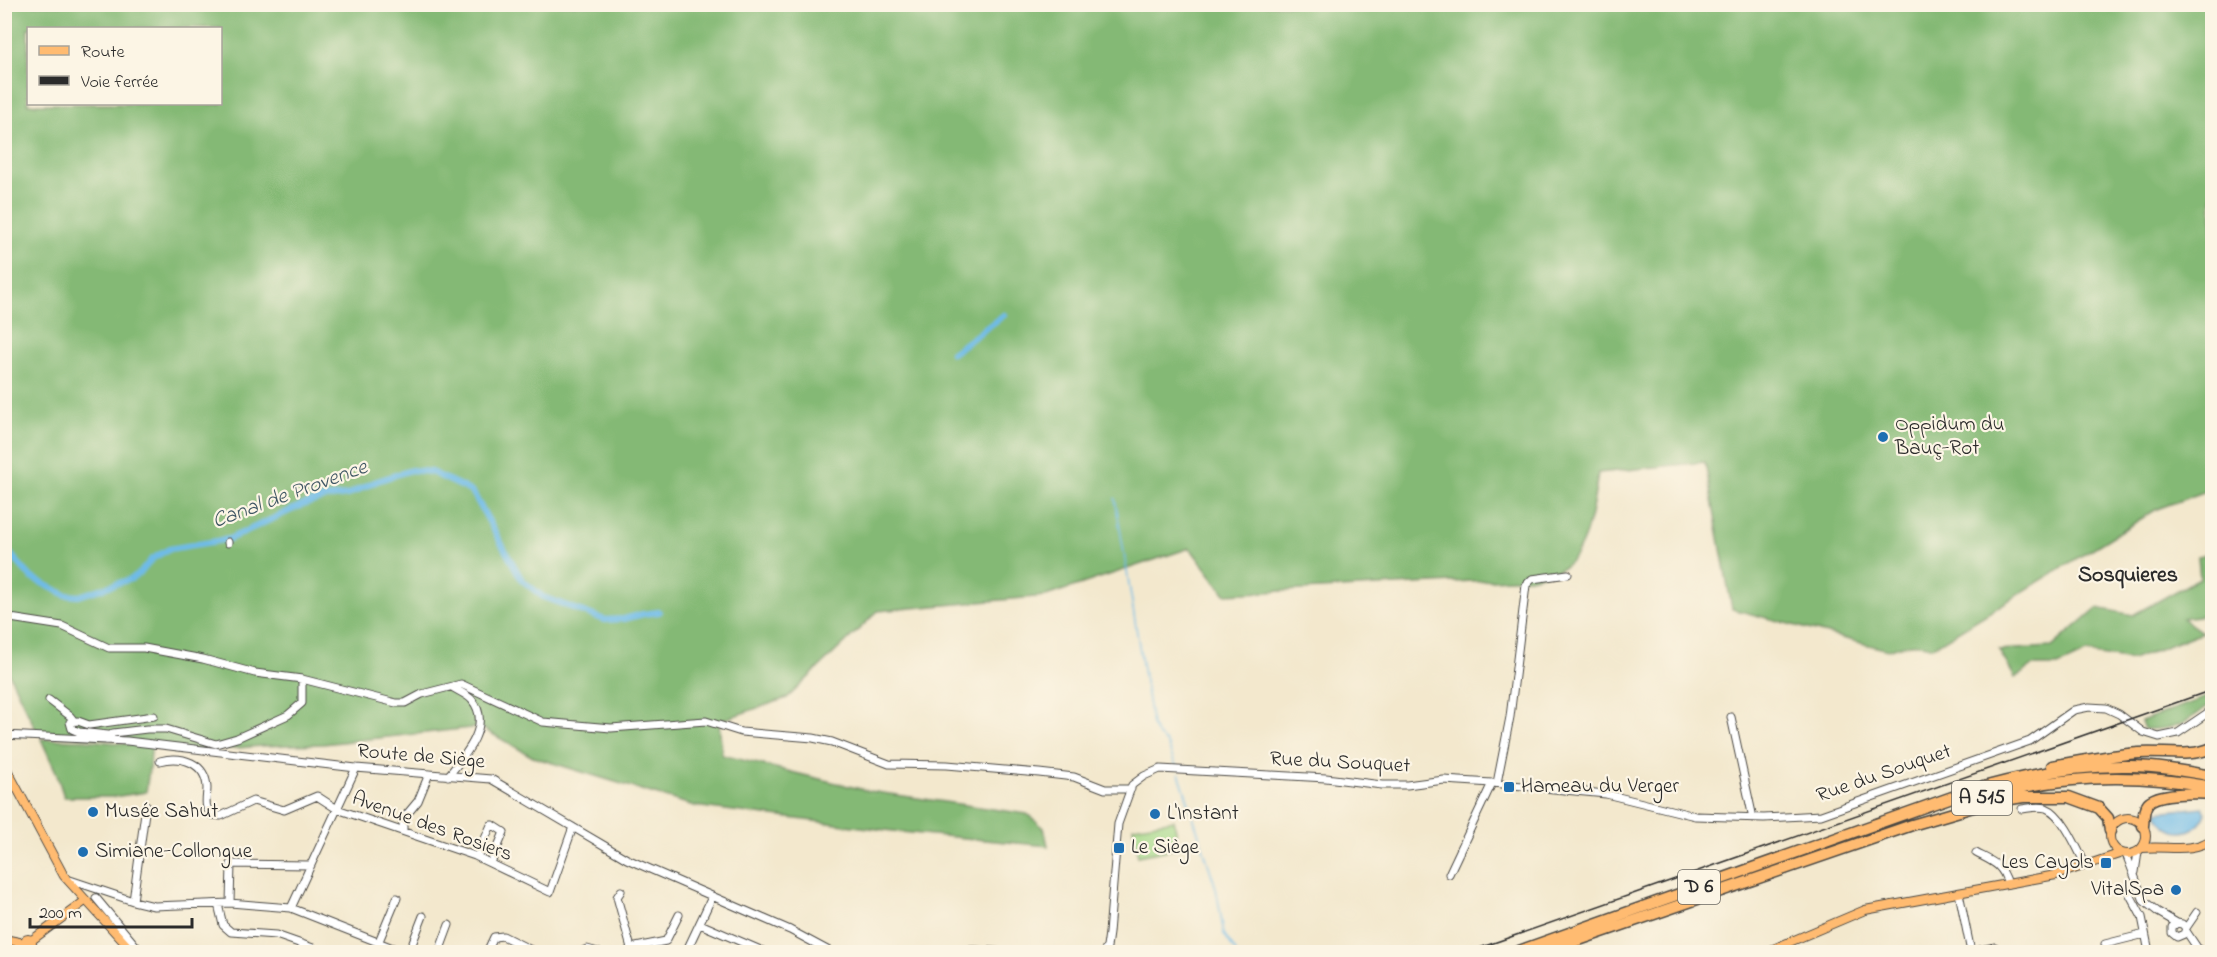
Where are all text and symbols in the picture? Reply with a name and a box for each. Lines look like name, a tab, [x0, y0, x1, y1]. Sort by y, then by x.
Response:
legend	[27, 27, 222, 105]
text: Route	[81, 40, 126, 66]
text: Voie ferrée	[80, 70, 159, 96]
place label: Oppidum du Bauç-Rot	[1894, 410, 2005, 464]
marker: Oppidum du Bauç-Rot	[1876, 430, 1890, 444]
water label: Canal de Provence	[208, 452, 373, 538]
district label: Sosquieres	[2078, 560, 2178, 592]
street label: Route de Siège	[356, 736, 487, 780]
street label: Rue du Souquet	[1813, 737, 1955, 811]
street label: Rue du Souquet	[1269, 744, 1411, 782]
place label: Hameau du Verger	[1521, 772, 1679, 804]
marker: Hameau du Verger	[1502, 780, 1516, 794]
road number: A 515	[1952, 781, 2012, 815]
street label: Avenue des Rosiers	[348, 784, 516, 870]
place label: Musée Sahut	[105, 797, 218, 827]
place label: L'Instant	[1167, 799, 1239, 829]
marker: Musée Sahut	[86, 805, 100, 819]
marker: L'Instant	[1148, 807, 1162, 821]
place label: Le Siège	[1131, 833, 1200, 865]
place label: Simiane-Collongue	[95, 837, 253, 869]
marker: Le Siège	[1112, 841, 1126, 855]
marker: Simiane-Collongue	[76, 845, 90, 859]
place label: Les Cayols	[2001, 848, 2094, 880]
marker: Les Cayols	[2099, 856, 2113, 870]
road number: D 6	[1678, 870, 1720, 904]
place label: VitalSpa	[2090, 875, 2164, 905]
marker: VitalSpa	[2169, 883, 2183, 897]
scale bar	[30, 891, 192, 929]
text: 200 m	[39, 901, 82, 927]

